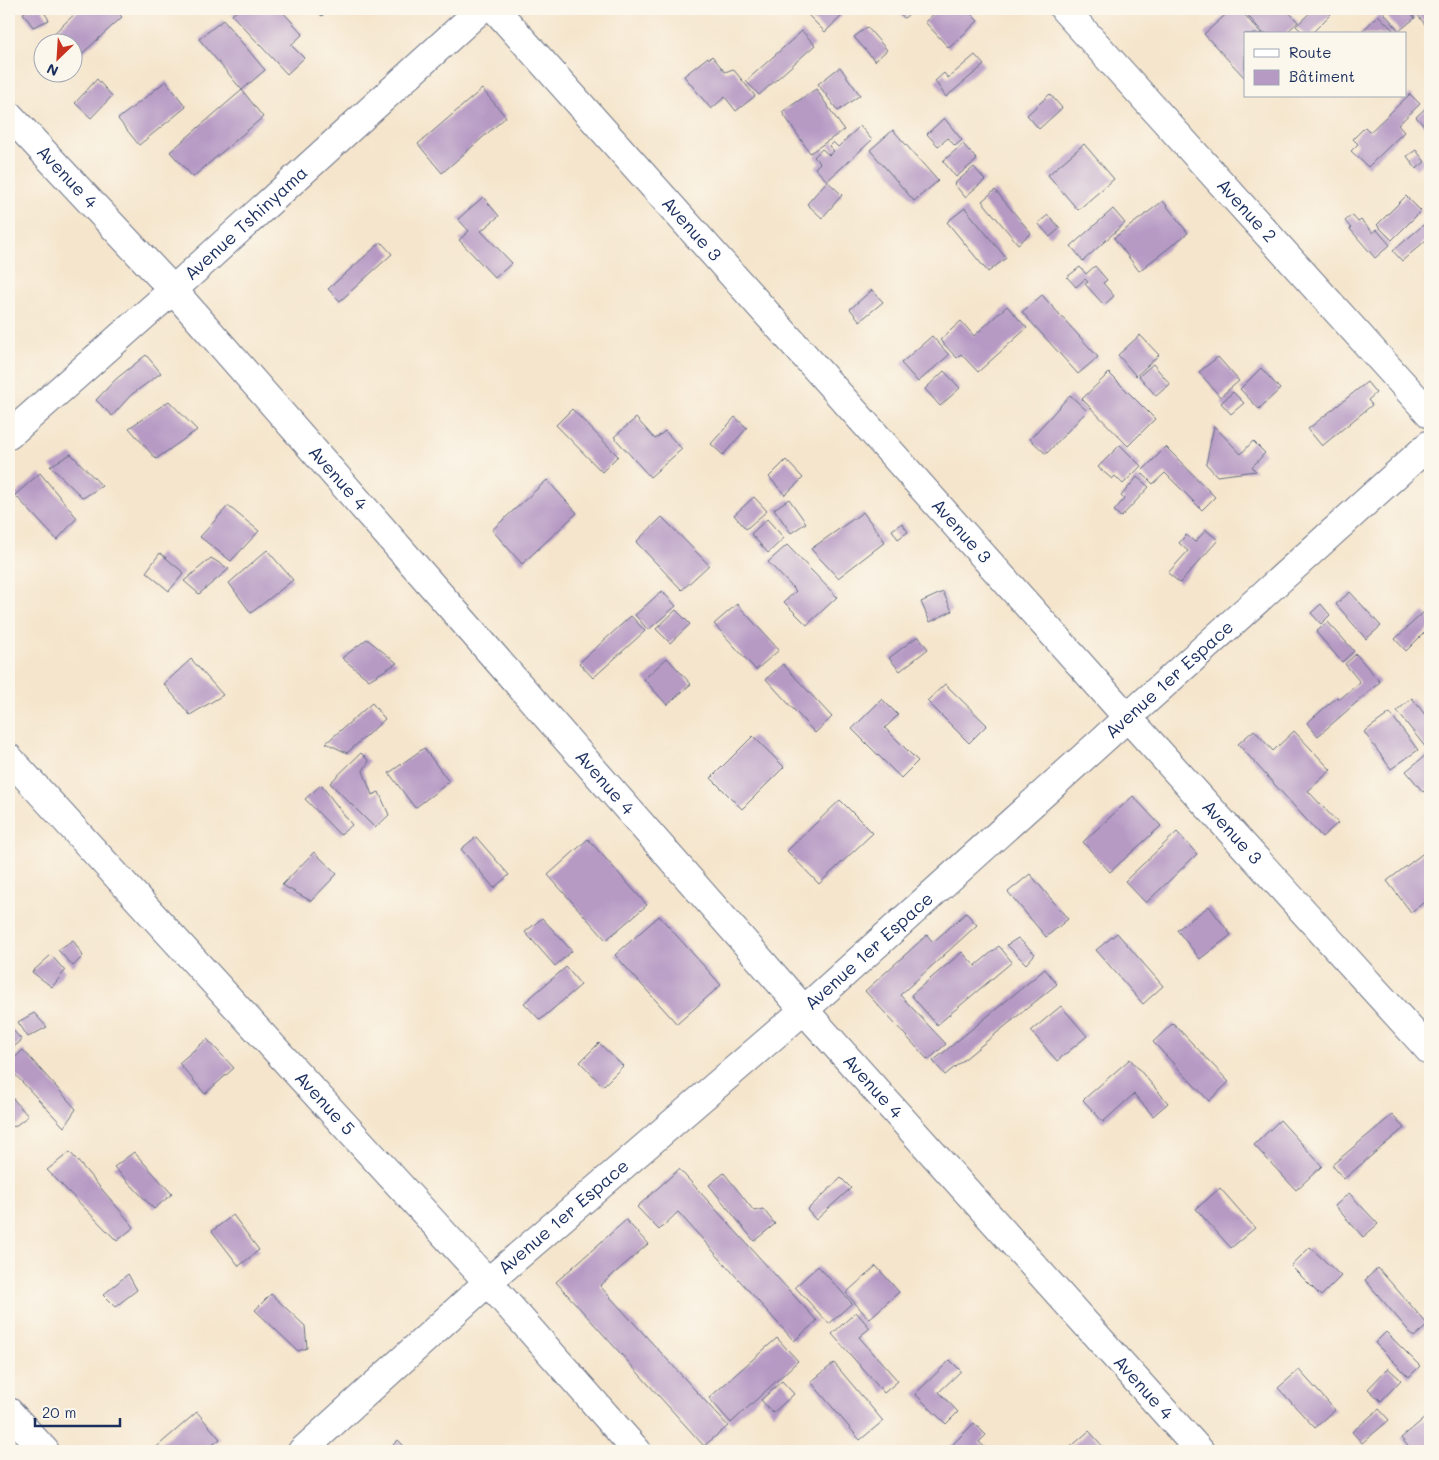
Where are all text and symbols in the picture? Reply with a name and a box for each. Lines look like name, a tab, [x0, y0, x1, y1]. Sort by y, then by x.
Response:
north arrow	[32, 32, 82, 82]
legend	[1244, 32, 1406, 98]
text: Route	[1289, 42, 1332, 62]
text: N	[43, 59, 61, 81]
text: Bâtiment	[1289, 66, 1355, 86]
street label: Avenue 4	[32, 139, 104, 214]
street label: Avenue Tshinyama	[179, 160, 312, 285]
street label: Avenue 2	[1212, 173, 1282, 247]
street label: Avenue 3	[657, 191, 727, 266]
street label: Avenue 4	[304, 440, 374, 515]
street label: Avenue 3	[927, 493, 997, 568]
street label: Avenue 1er Espace	[1099, 614, 1238, 743]
street label: Avenue 4	[571, 745, 641, 820]
street label: Avenue 3	[1197, 795, 1268, 869]
street label: Avenue 1er Espace	[799, 886, 938, 1015]
street label: Avenue 4	[838, 1049, 909, 1123]
street label: Avenue 5	[290, 1066, 361, 1140]
street label: Avenue 1er Espace	[492, 1153, 633, 1279]
street label: Avenue 4	[1109, 1350, 1180, 1425]
scale bar	[35, 1395, 120, 1427]
text: 20 m	[42, 1402, 76, 1422]

